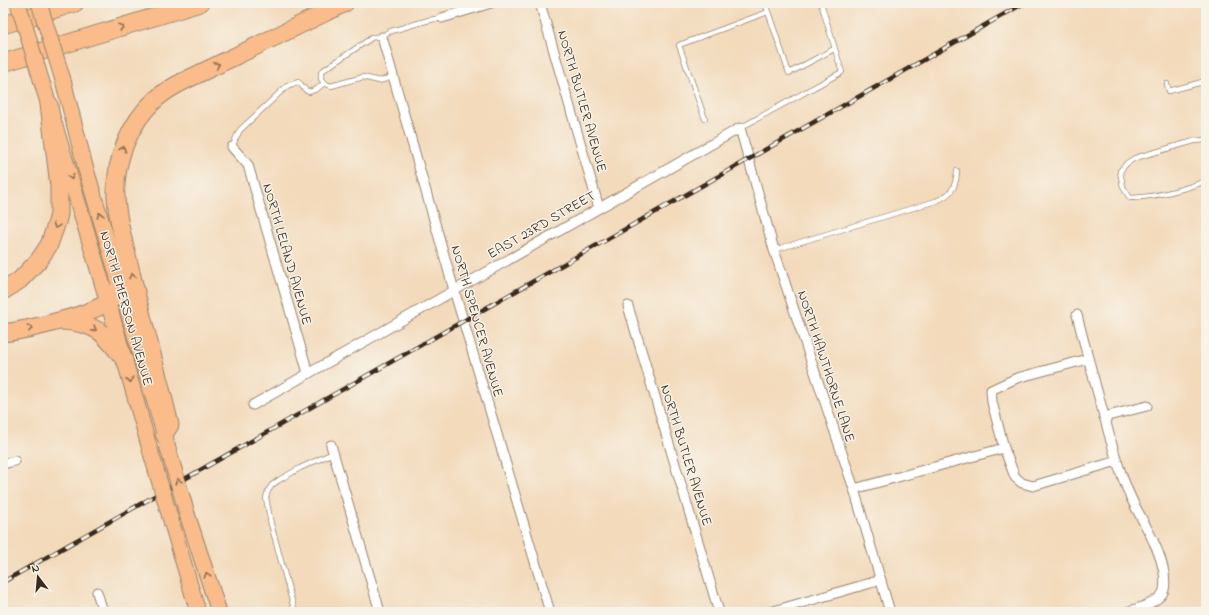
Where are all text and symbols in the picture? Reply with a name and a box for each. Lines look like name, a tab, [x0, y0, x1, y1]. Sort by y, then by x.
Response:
one-way arrow	[117, 23, 124, 32]
street label: NORTH BUTLER AVENUE	[551, 28, 612, 175]
one-way arrow	[212, 62, 220, 70]
one-way arrow	[119, 145, 127, 152]
one-way arrow	[66, 173, 75, 180]
street label: NORTH LELAND AVENUE	[256, 181, 317, 328]
street label: EAST 23RD STREET	[484, 186, 600, 265]
one-way arrow	[96, 212, 105, 219]
one-way arrow	[52, 222, 61, 229]
street label: NORTH EMERSON AVENUE	[93, 229, 158, 388]
street label: NORTH SPENCER AVENUE	[445, 243, 508, 400]
one-way arrow	[129, 273, 137, 279]
street label: NORTH HAWTHORNE LANE	[791, 288, 860, 445]
one-way arrow	[26, 324, 33, 333]
one-way arrow	[90, 324, 97, 331]
one-way arrow	[125, 376, 134, 383]
street label: NORTH BUTLER AVENUE	[654, 382, 717, 529]
one-way arrow	[174, 478, 183, 485]
north arrow	[18, 557, 58, 597]
text: N	[30, 560, 41, 577]
one-way arrow	[203, 572, 212, 579]

